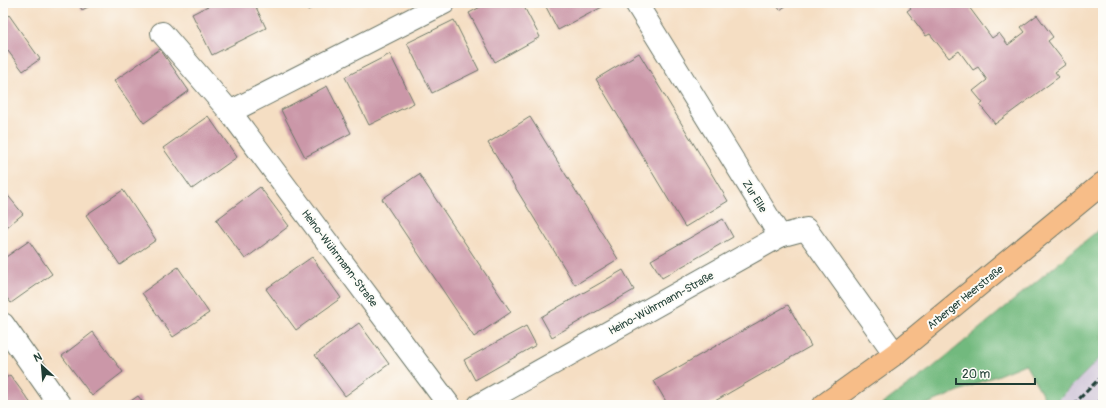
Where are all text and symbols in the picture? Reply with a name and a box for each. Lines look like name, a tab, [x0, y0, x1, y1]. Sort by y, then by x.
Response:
street label: Zur Elle	[740, 178, 770, 215]
street label: Heino-Wührmann-Straße	[299, 207, 381, 310]
street label: Arberger Heerstraße	[925, 262, 1006, 332]
street label: Heino-Wührmann-Straße	[606, 269, 717, 338]
north arrow	[22, 346, 62, 386]
text: N	[32, 350, 45, 365]
scale bar	[956, 360, 1035, 386]
text: 20 m	[962, 367, 991, 382]

